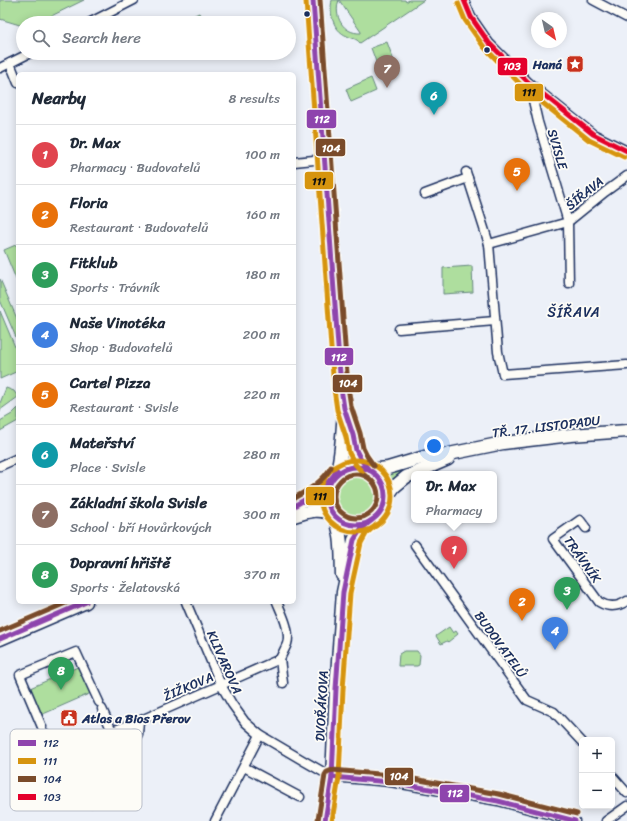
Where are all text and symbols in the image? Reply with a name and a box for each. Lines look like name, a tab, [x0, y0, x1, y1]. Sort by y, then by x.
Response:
unlabelled marker	[302, 9, 312, 19]
north arrow	[531, 12, 567, 48]
search box	[16, 16, 296, 60]
text: Search here	[62, 25, 141, 51]
icon: search	[30, 27, 52, 49]
unlabelled marker	[482, 45, 492, 55]
place label: Haná	[532, 53, 562, 76]
place icon: Haná	[565, 54, 585, 74]
pin: 7	[374, 55, 400, 88]
line badge: 103	[497, 57, 528, 76]
text: 103	[503, 57, 522, 76]
pin: 6	[421, 82, 447, 115]
text: Nearby	[32, 83, 86, 113]
line badge: 111	[514, 83, 544, 102]
text: 111	[522, 83, 536, 102]
text: 8 results	[228, 87, 280, 110]
line badge: 112	[306, 109, 337, 129]
text: 112	[314, 110, 331, 129]
street label: SVISLE	[541, 126, 574, 173]
text: Dr. Max	[70, 130, 120, 156]
line badge: 104	[315, 138, 346, 157]
text: 104	[322, 139, 340, 158]
text: 1	[42, 143, 48, 166]
text: 100 m	[245, 143, 280, 166]
text: Pharmacy · Budovatelů	[70, 156, 200, 179]
pin: 5	[504, 158, 530, 191]
line badge: 111	[304, 171, 334, 190]
street label: ŠÍŘAVA	[560, 171, 609, 216]
text: 111	[312, 172, 326, 191]
text: Floria	[70, 190, 108, 216]
text: 2	[41, 203, 49, 226]
text: 160 m	[245, 203, 280, 226]
text: Restaurant · Budovatelů	[70, 216, 208, 239]
text: Fitklub	[70, 250, 117, 276]
text: 3	[41, 263, 49, 286]
text: 180 m	[245, 263, 280, 286]
text: Sports · Trávník	[70, 276, 160, 299]
district label: ŠÍŘAVA	[547, 300, 601, 325]
text: Naše Vinotéka	[70, 310, 165, 336]
text: 4	[41, 323, 49, 346]
text: 200 m	[243, 323, 280, 346]
text: Shop · Budovatelů	[70, 336, 172, 359]
line badge: 112	[324, 347, 354, 366]
text: 112	[331, 348, 348, 367]
text: Cartel Pizza	[70, 370, 151, 396]
line badge: 104	[332, 374, 363, 393]
text: 104	[339, 374, 357, 393]
text: 5	[41, 383, 49, 406]
text: 220 m	[243, 383, 280, 406]
text: Restaurant · Svisle	[70, 396, 179, 419]
street label: TŘ. 17. LISTOPADU	[491, 408, 602, 445]
text: Mateřství	[70, 430, 134, 456]
your location	[424, 436, 444, 456]
text: 6	[41, 443, 49, 466]
text: 280 m	[243, 443, 280, 466]
text: Place · Svisle	[70, 456, 146, 479]
popup	[411, 471, 497, 523]
text: Dr. Max	[426, 473, 476, 499]
line badge: 111	[305, 486, 335, 506]
text: 111	[313, 487, 327, 506]
text: Základní škola Svisle	[70, 490, 207, 516]
text: Pharmacy	[426, 499, 482, 522]
text: 7	[41, 503, 49, 526]
text: 300 m	[243, 503, 280, 526]
text: School · bří Hovůrkových	[70, 516, 212, 539]
street label: TRÁVNÍK	[558, 531, 608, 589]
pin: 1	[441, 536, 467, 569]
text: Dopravní hřiště	[70, 550, 170, 576]
text: 8	[41, 563, 49, 586]
text: 370 m	[244, 563, 280, 586]
text: Sports · Želatovská	[70, 576, 180, 599]
pin: 3	[554, 577, 580, 610]
pin: 2	[509, 588, 535, 621]
street label: BUDOVATELŮ	[468, 606, 533, 683]
pin: 4	[542, 617, 568, 650]
street label: KLIVAROVA	[200, 627, 249, 698]
pin: 8	[48, 657, 74, 690]
street label: ŽIŽKOVA	[159, 666, 217, 707]
street label: DVOŘÁKOVA	[308, 670, 335, 742]
place label: Atlas a Bios Přerov	[81, 707, 191, 730]
public building icon: Atlas a Bios Přerov	[59, 708, 79, 728]
legend	[10, 729, 142, 811]
text: 112	[43, 734, 59, 753]
map controls	[579, 737, 615, 809]
button: +	[579, 737, 615, 773]
text: 111	[43, 752, 57, 771]
line badge: 104	[384, 767, 414, 786]
text: 104	[390, 767, 408, 786]
text: 104	[43, 770, 62, 789]
button: −	[579, 773, 615, 809]
line badge: 112	[439, 784, 470, 803]
text: 112	[447, 784, 464, 803]
text: 103	[43, 788, 61, 807]

